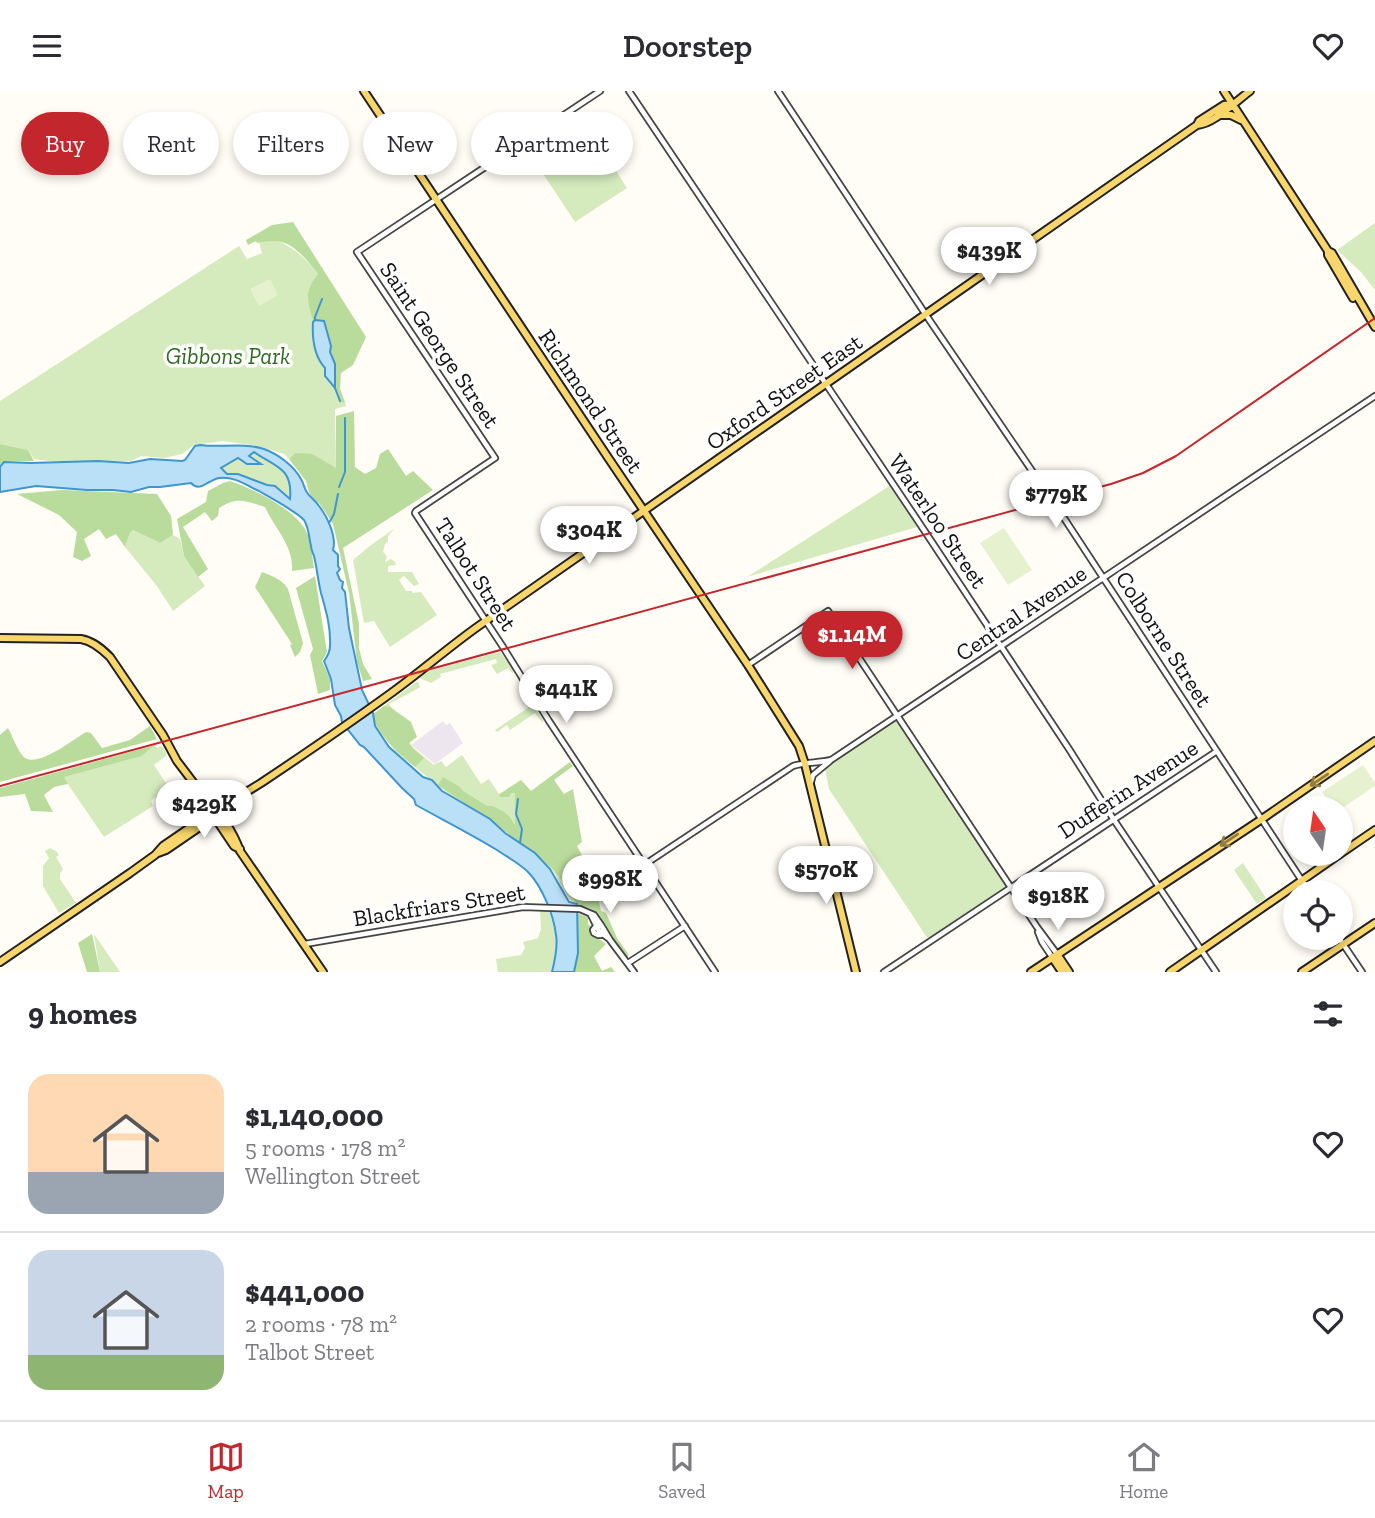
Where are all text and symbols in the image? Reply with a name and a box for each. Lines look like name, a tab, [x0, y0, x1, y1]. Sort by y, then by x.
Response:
icon: menu	[28, 27, 66, 65]
text: Doorstep	[623, 27, 752, 65]
icon: heart	[1309, 27, 1347, 65]
chip: Buy	[21, 112, 109, 175]
chip: Rent	[123, 112, 219, 175]
chip: Filters	[233, 112, 349, 175]
chip: New	[363, 112, 457, 175]
chip: Apartment	[471, 112, 633, 175]
pin: $439K	[940, 227, 1038, 287]
text: $439K	[957, 236, 1021, 264]
street label: Saint George Street	[374, 257, 506, 434]
street label: Richmond Street	[533, 324, 650, 479]
street label: Oxford Street East	[701, 327, 868, 456]
park label: Gibbons Park	[166, 342, 290, 370]
street label: Waterloo Street	[883, 449, 993, 594]
pin: $779K	[1007, 471, 1105, 530]
text: $779K	[1025, 479, 1087, 507]
pin: $304K	[540, 507, 638, 566]
street label: Talbot Street	[429, 512, 523, 636]
text: $304K	[556, 515, 622, 543]
street label: Central Avenue	[950, 559, 1092, 667]
street label: Colborne Street	[1110, 566, 1219, 713]
pin: $1.14M	[795, 611, 909, 671]
text: $1.14M	[818, 620, 886, 648]
pin: $441K	[517, 665, 615, 725]
text: $441K	[535, 674, 597, 702]
street label: Dufferin Avenue	[1053, 734, 1203, 844]
one-way arrow	[1310, 773, 1329, 787]
pin: $429K	[155, 781, 253, 840]
text: $429K	[172, 789, 236, 817]
north arrow	[1283, 796, 1353, 866]
map controls	[1283, 796, 1353, 950]
one-way arrow	[1220, 833, 1239, 847]
pin: $570K	[777, 847, 875, 906]
pin: $998K	[561, 855, 659, 915]
text: $570K	[794, 855, 858, 883]
text: $998K	[578, 864, 642, 892]
pin: $918K	[1009, 873, 1107, 932]
street label: Blackfriars Street	[351, 878, 527, 932]
button: locate	[1283, 880, 1353, 950]
text: $918K	[1028, 881, 1088, 909]
icon: filters	[1309, 995, 1347, 1033]
text: 9 homes	[28, 996, 137, 1032]
text: $1,140,000	[245, 1098, 384, 1134]
icon: home	[84, 1102, 168, 1186]
icon: heart	[1309, 1125, 1347, 1163]
text: 5 rooms · 178 m²	[245, 1134, 405, 1162]
text: Wellington Street	[245, 1162, 420, 1190]
text: $441,000	[245, 1274, 365, 1310]
icon: home	[84, 1278, 168, 1362]
icon: heart	[1309, 1301, 1347, 1339]
text: 2 rooms · 78 m²	[245, 1310, 397, 1338]
text: Talbot Street	[245, 1338, 374, 1366]
tab: Map	[207, 1438, 245, 1503]
tab: Saved	[658, 1438, 706, 1503]
tab: Home	[1119, 1438, 1168, 1503]

